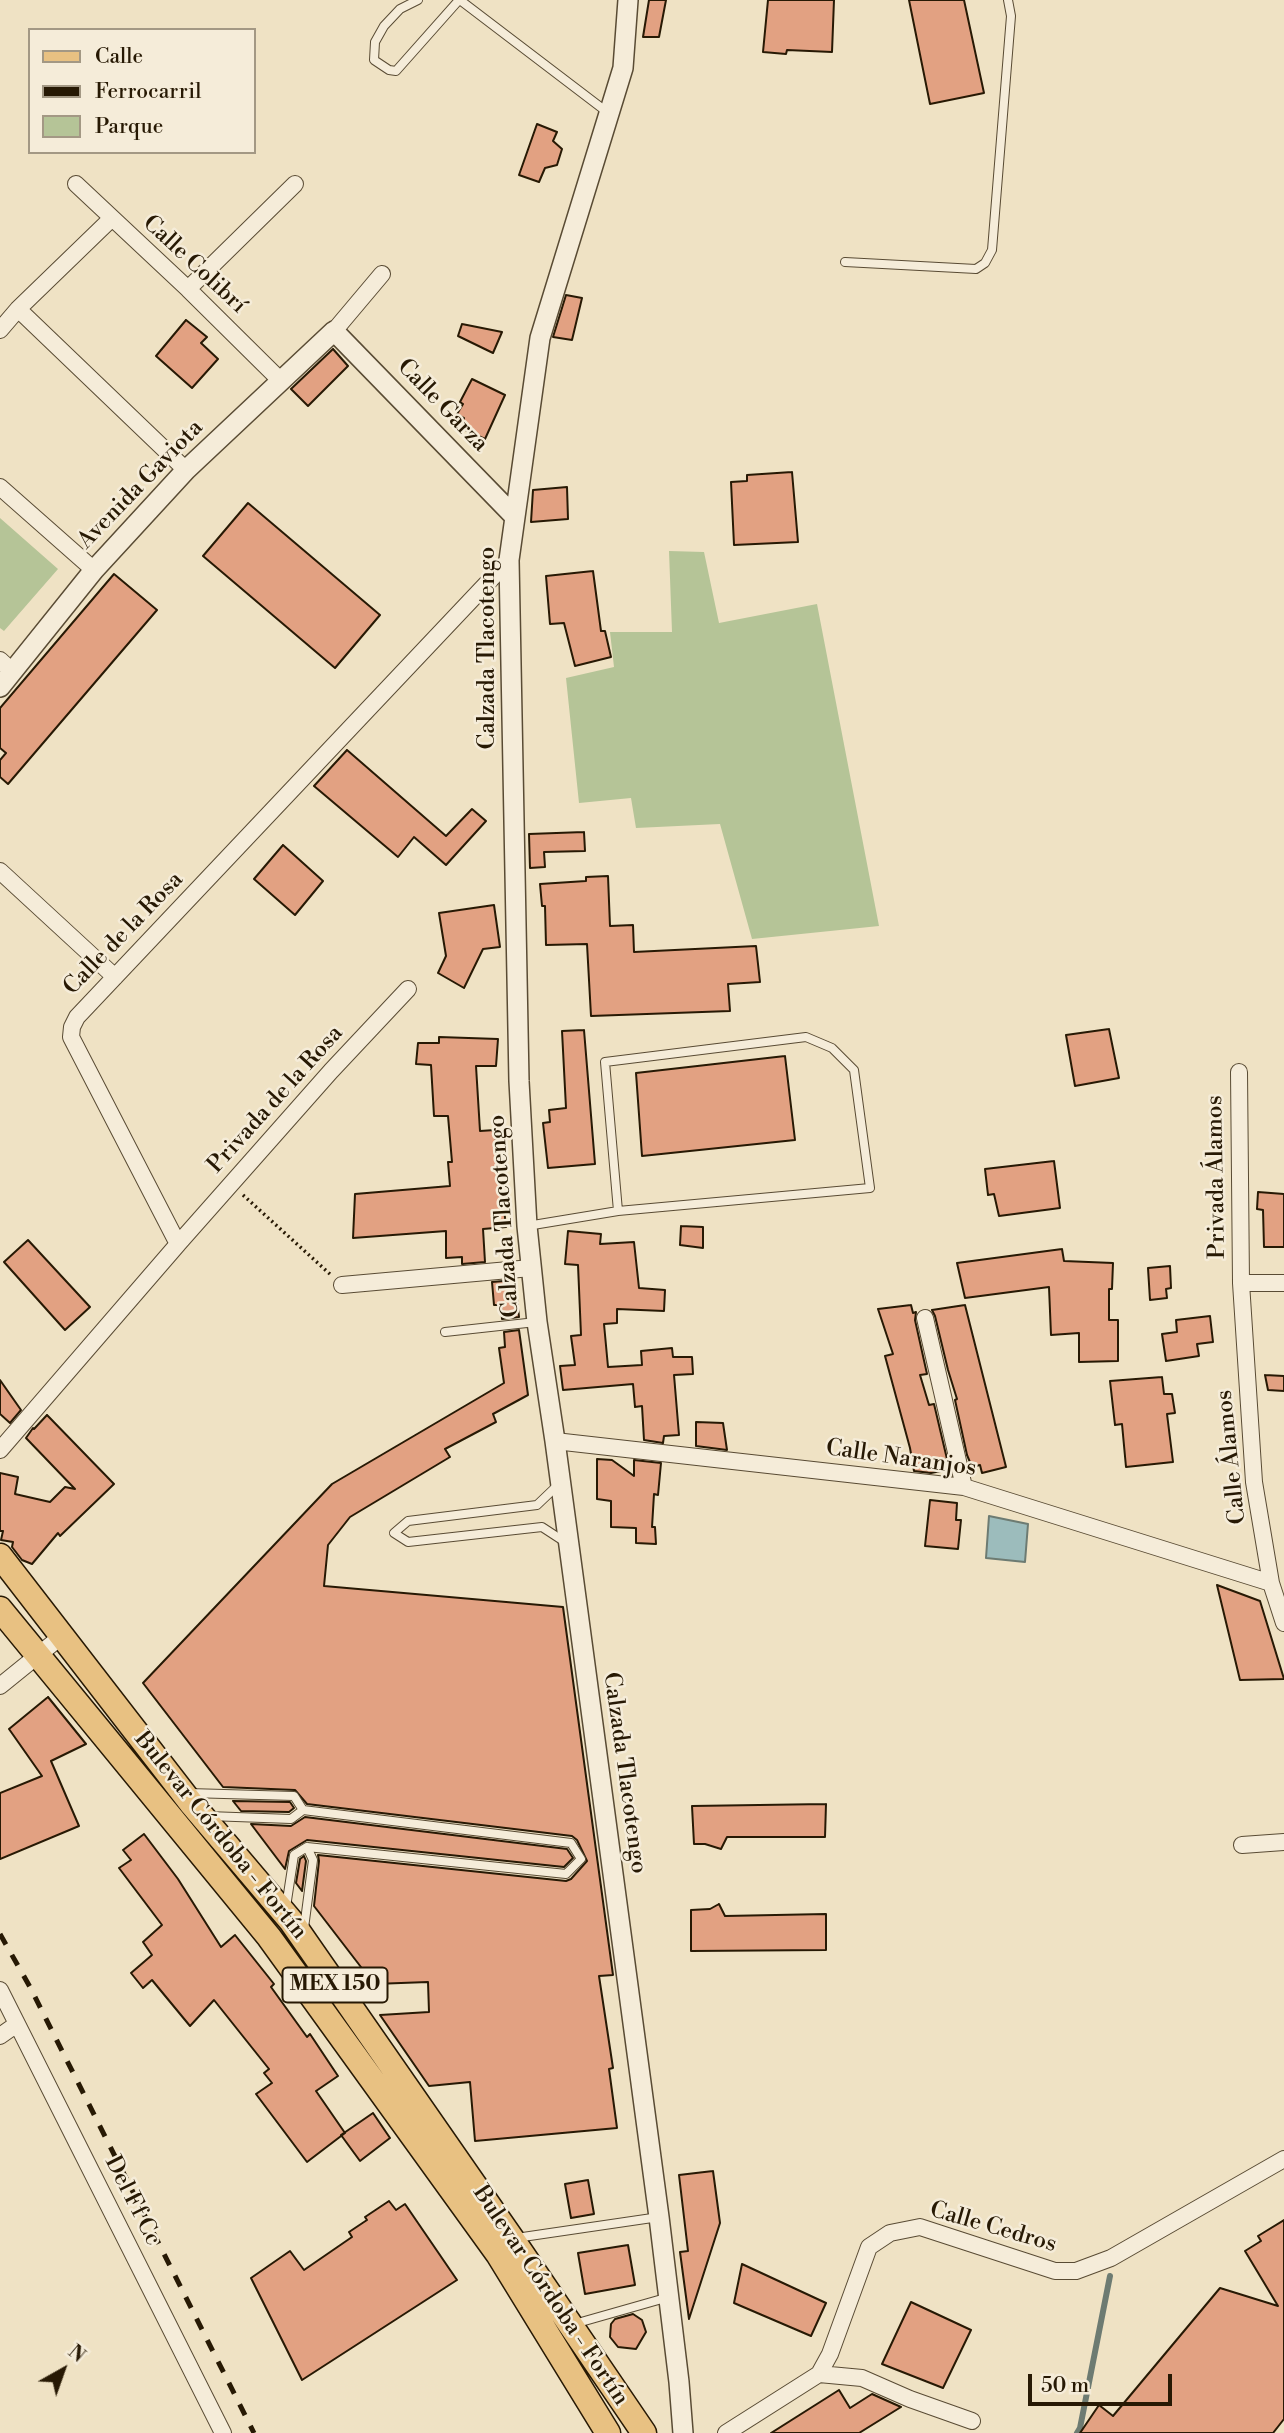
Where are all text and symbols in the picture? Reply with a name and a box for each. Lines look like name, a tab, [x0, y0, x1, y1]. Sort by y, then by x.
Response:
legend	[28, 28, 256, 154]
text: Calle	[95, 44, 143, 70]
text: Ferrocarril	[95, 79, 201, 105]
text: Parque	[95, 114, 163, 140]
street label: Calle Colibrí	[136, 210, 252, 320]
street label: Calle Garza	[391, 354, 493, 458]
street label: Avenida Gaviota	[73, 415, 209, 555]
street label: Calzada Tlacotengo	[474, 546, 502, 750]
street label: Calle de la Rosa	[58, 867, 190, 1001]
street label: Privada de la Rosa	[202, 1020, 350, 1180]
street label: Privada Álamos	[1202, 1095, 1232, 1259]
street label: Calzada Tlacotengo	[484, 1114, 526, 1318]
street label: Calle Álamos	[1211, 1389, 1253, 1525]
street label: Calle Naranjos	[824, 1435, 978, 1483]
street label: Calzada Tlacotengo	[596, 1671, 652, 1875]
street label: Bulevar Córdoba - Fortín	[128, 1726, 312, 1946]
road number: MEX 150	[282, 1968, 388, 2002]
street label: Del Ff Cc	[98, 2152, 166, 2250]
street label: Bulevar Córdoba - Fortín	[466, 2181, 634, 2411]
street label: Calle Cedros	[926, 2197, 1060, 2259]
north arrow	[28, 2335, 98, 2405]
text: N	[63, 2340, 90, 2368]
scale bar	[1032, 2360, 1176, 2404]
text: 50 m	[1041, 2373, 1089, 2399]

